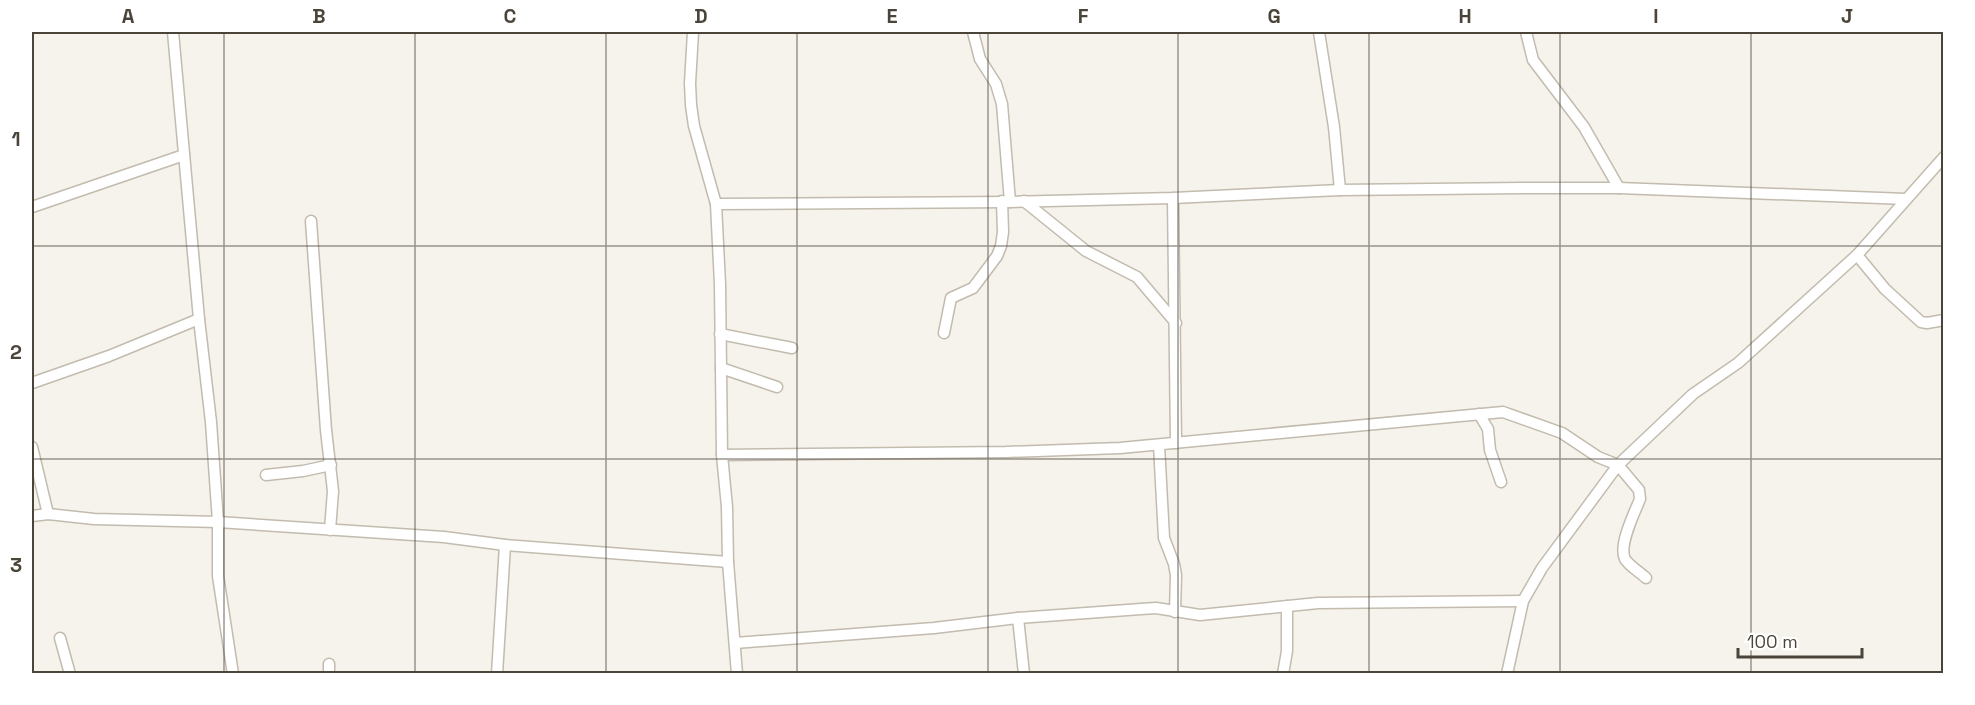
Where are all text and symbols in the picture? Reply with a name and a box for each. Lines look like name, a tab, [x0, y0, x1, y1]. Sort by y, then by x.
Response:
text: A	[122, 3, 135, 29]
text: B	[312, 3, 326, 29]
text: C	[504, 3, 517, 29]
text: D	[694, 3, 708, 29]
text: E	[886, 3, 898, 29]
text: F	[1078, 3, 1089, 29]
text: G	[1267, 3, 1281, 29]
text: H	[1458, 3, 1472, 29]
text: I	[1653, 3, 1659, 29]
text: J	[1841, 3, 1853, 29]
text: 1	[11, 126, 21, 152]
text: 2	[10, 339, 22, 365]
text: 3	[10, 552, 22, 578]
scale bar	[1738, 621, 1862, 659]
text: 100 m	[1747, 630, 1798, 653]

